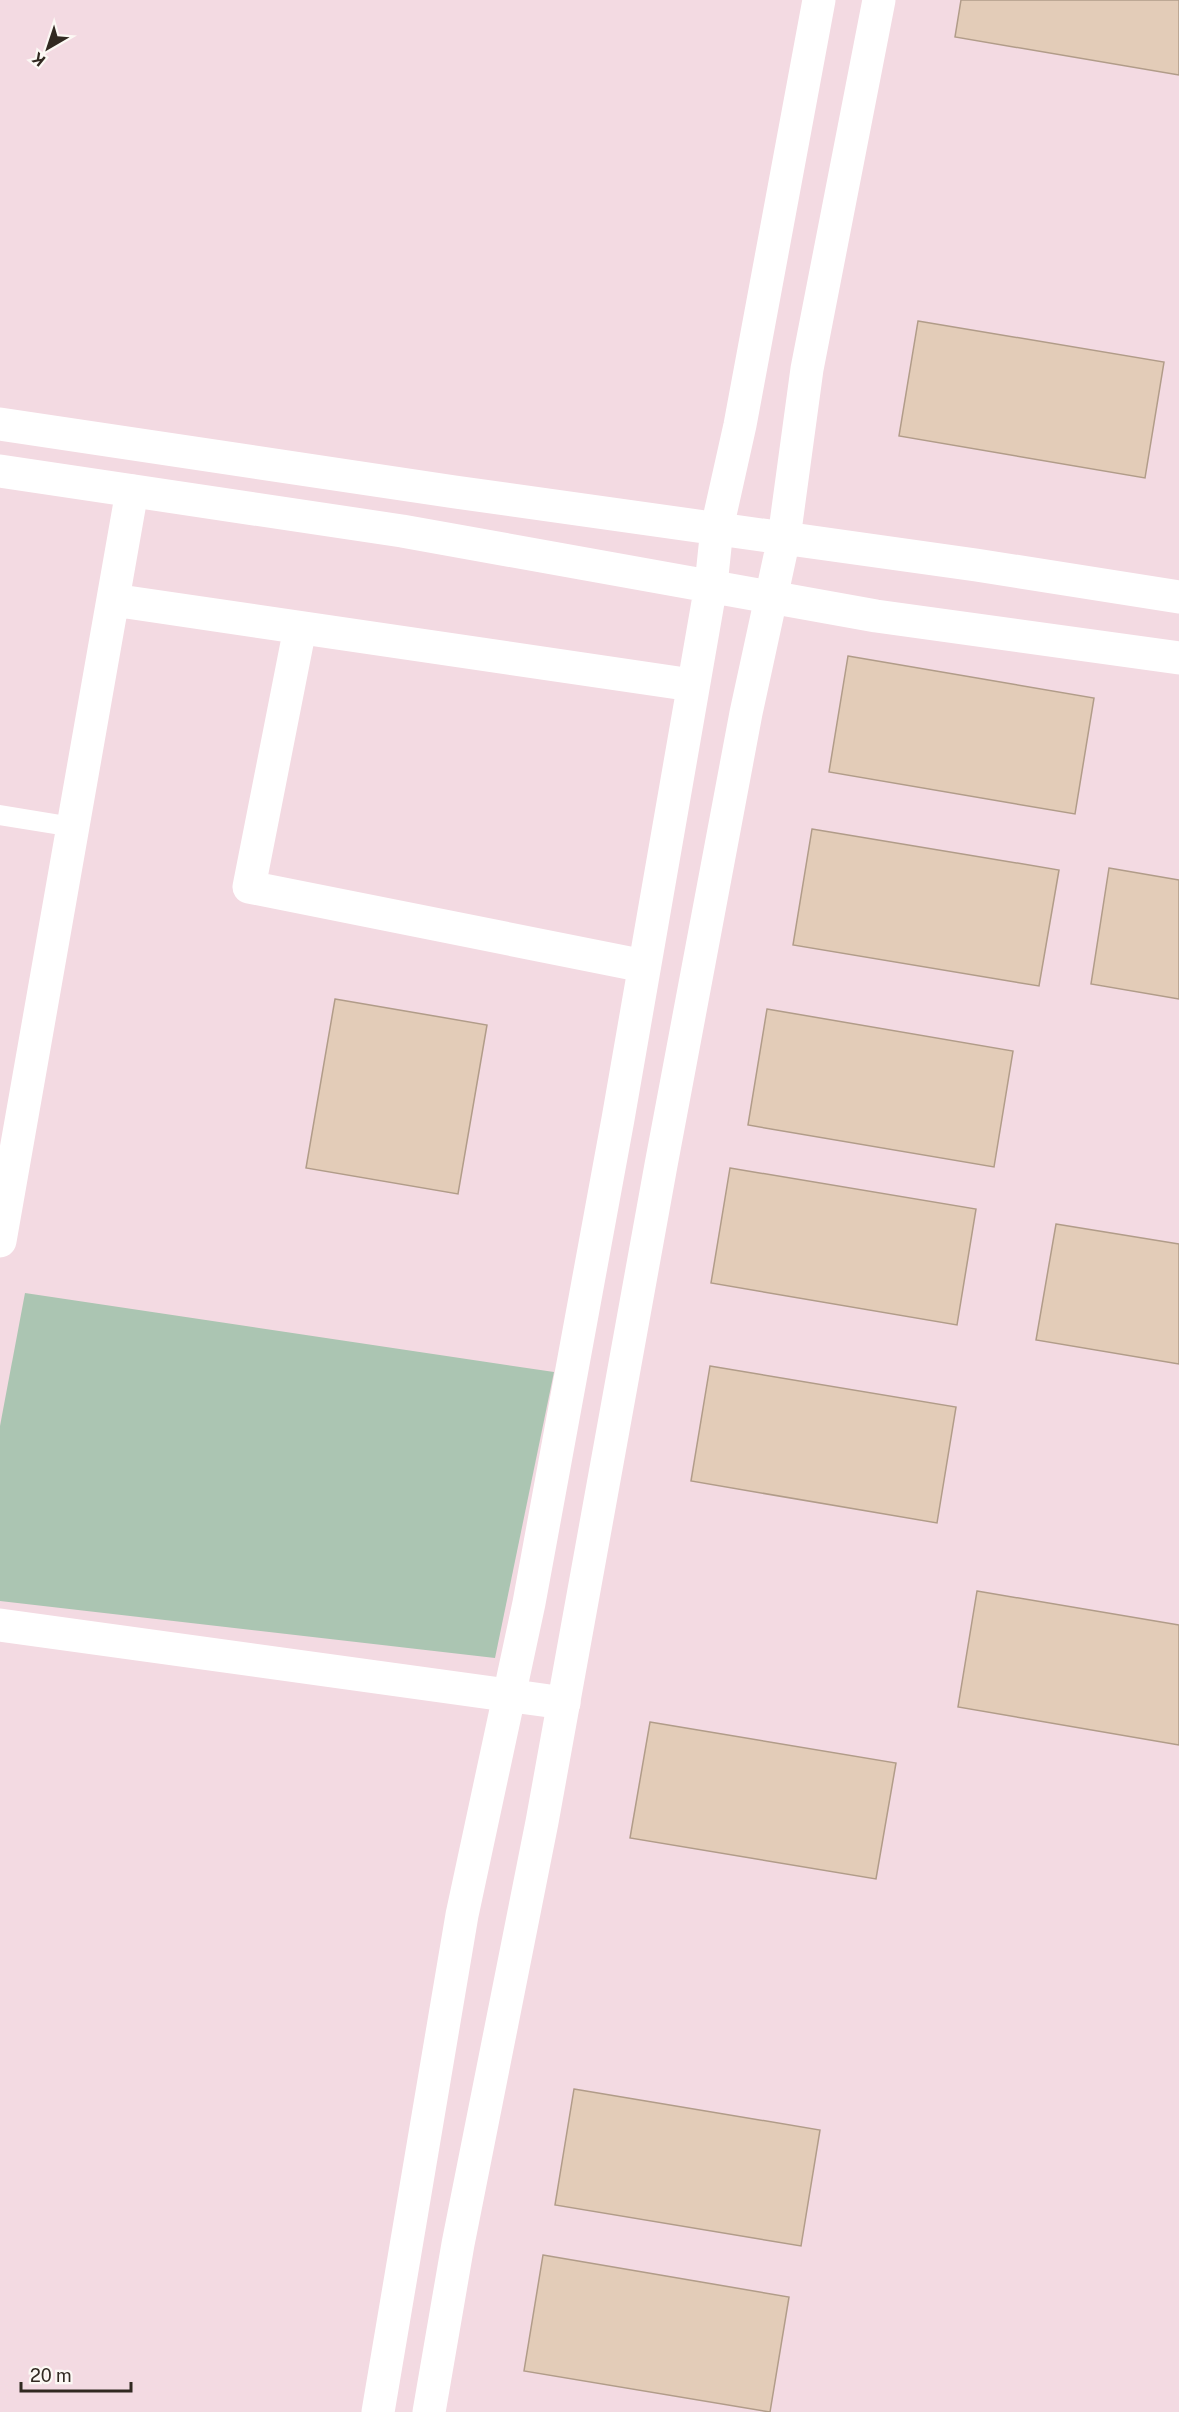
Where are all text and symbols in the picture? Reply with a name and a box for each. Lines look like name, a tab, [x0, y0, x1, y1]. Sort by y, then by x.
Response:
north arrow	[18, 18, 78, 78]
text: K	[28, 48, 49, 70]
scale bar	[21, 2355, 130, 2393]
text: 20 m	[30, 2365, 72, 2386]

